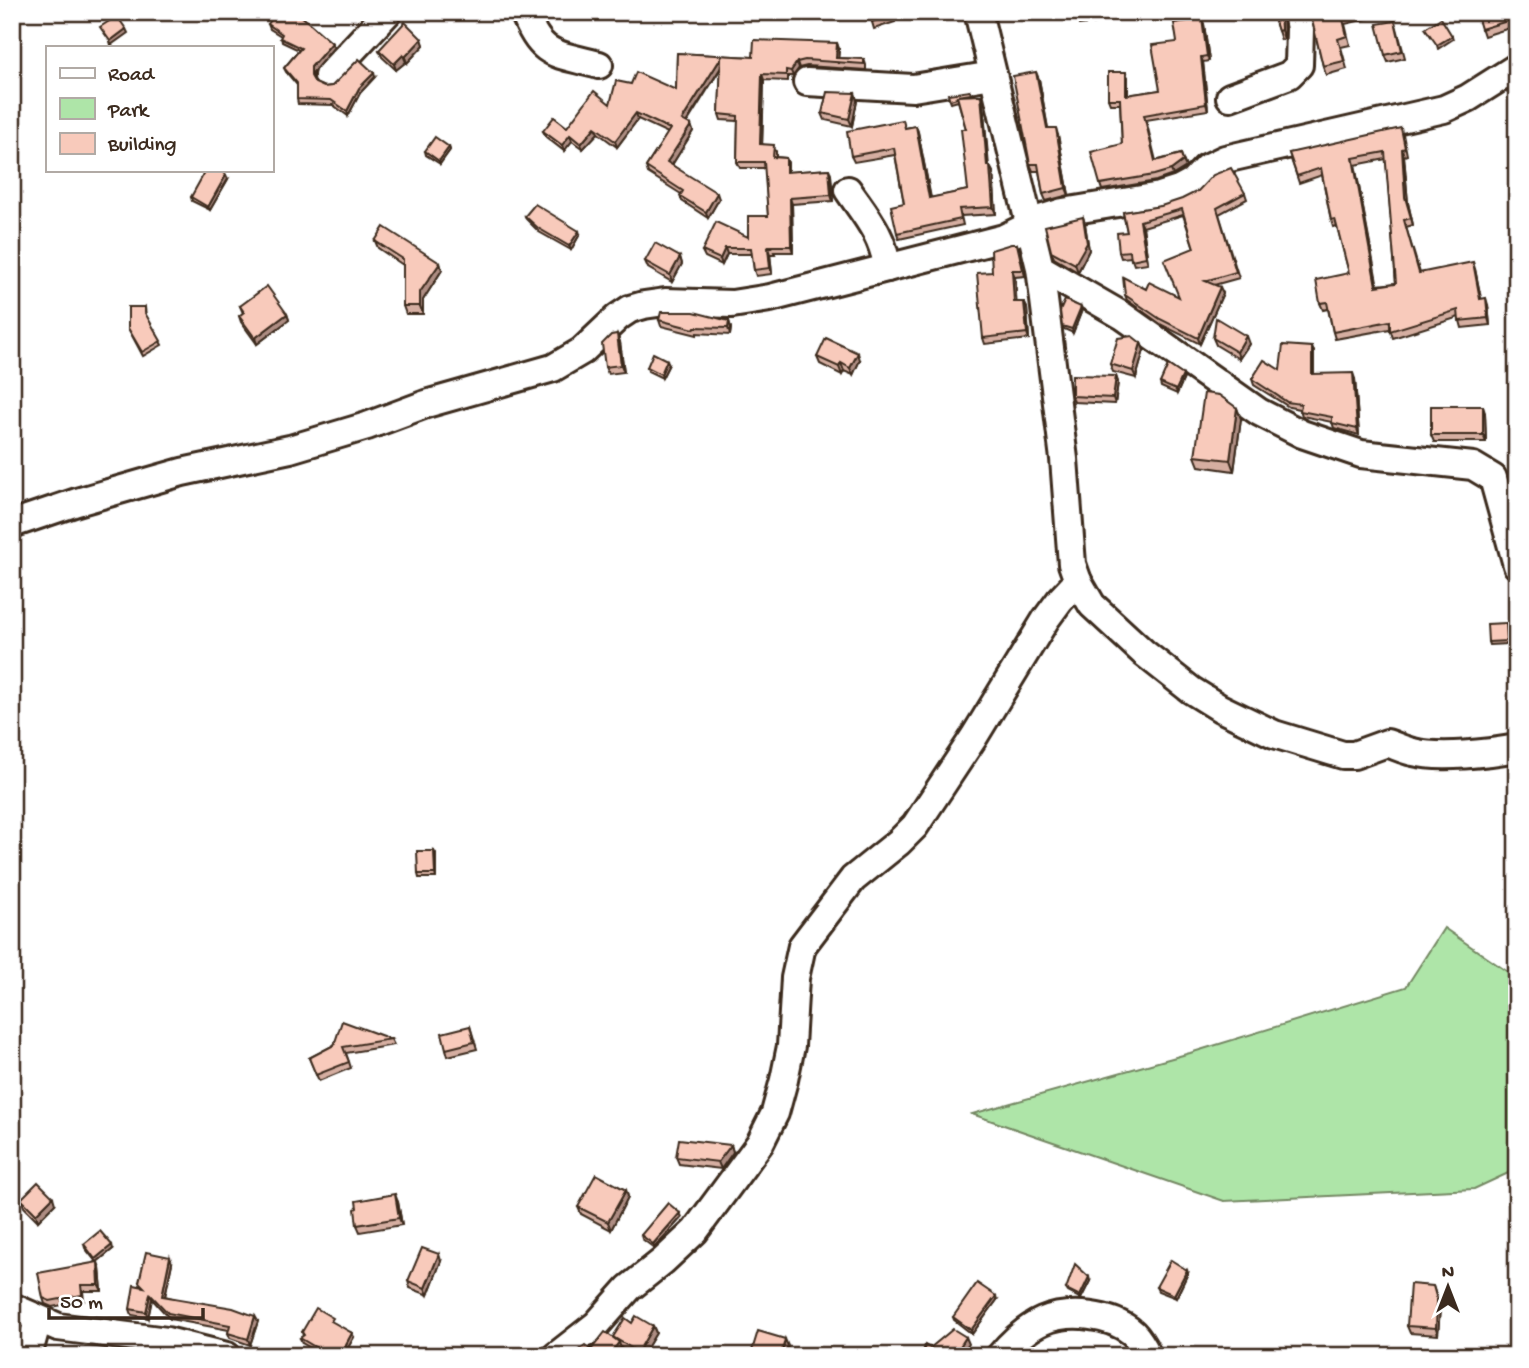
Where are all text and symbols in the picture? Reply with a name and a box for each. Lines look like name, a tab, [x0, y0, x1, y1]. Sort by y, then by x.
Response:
legend	[46, 46, 273, 172]
text: Road	[108, 64, 156, 89]
text: Park	[107, 100, 151, 125]
text: Building	[107, 134, 177, 159]
north arrow	[1414, 1252, 1484, 1322]
text: N	[1442, 1262, 1454, 1285]
scale bar	[49, 1277, 203, 1321]
text: 50 m	[60, 1292, 103, 1317]

